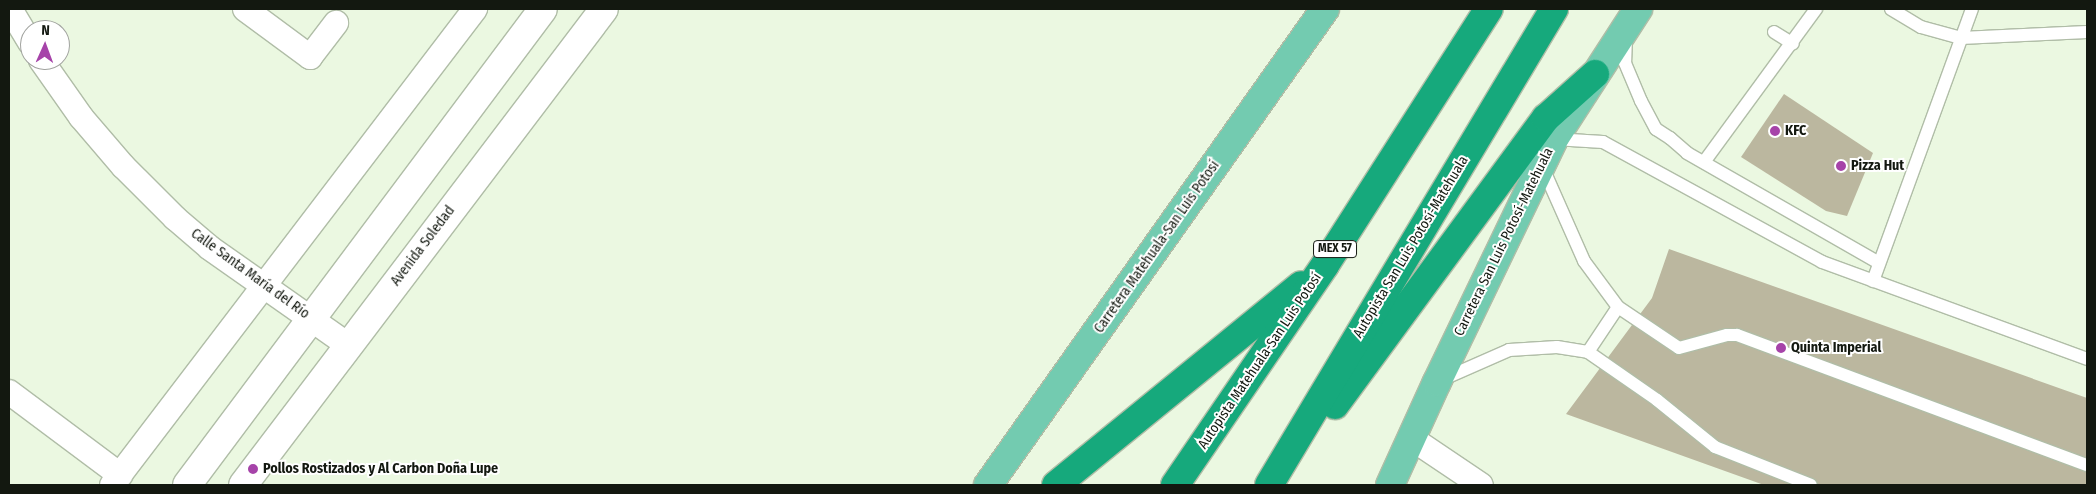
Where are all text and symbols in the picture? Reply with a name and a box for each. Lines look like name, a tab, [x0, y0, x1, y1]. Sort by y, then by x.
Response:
north arrow	[20, 20, 70, 70]
text: N	[41, 22, 50, 39]
place label: KFC	[1785, 123, 1806, 139]
marker: KFC	[1769, 125, 1781, 137]
street label: Carretera San Luis Potosí-Matehuala	[1451, 145, 1557, 339]
street label: Autopista San Luis Potosí-Matehuala	[1350, 153, 1472, 341]
street label: Carretera Matehuala-San Luis Potosí	[1091, 158, 1223, 336]
place label: Pizza Hut	[1851, 158, 1904, 174]
marker: Pizza Hut	[1835, 160, 1847, 172]
street label: Avenida Soledad	[387, 203, 459, 289]
street label: Calle Santa María del Río	[187, 225, 313, 323]
road number: MEX 57	[1312, 240, 1358, 258]
street label: Autopista Matehuala-San Luis Potosí	[1195, 270, 1325, 452]
place label: Quinta Imperial	[1791, 340, 1881, 356]
marker: Quinta Imperial	[1775, 342, 1787, 354]
place label: Pollos Rostizados y Al Carbon Doña Lupe	[263, 461, 498, 477]
marker: Pollos Rostizados y Al Carbon Doña Lupe	[247, 463, 259, 475]

